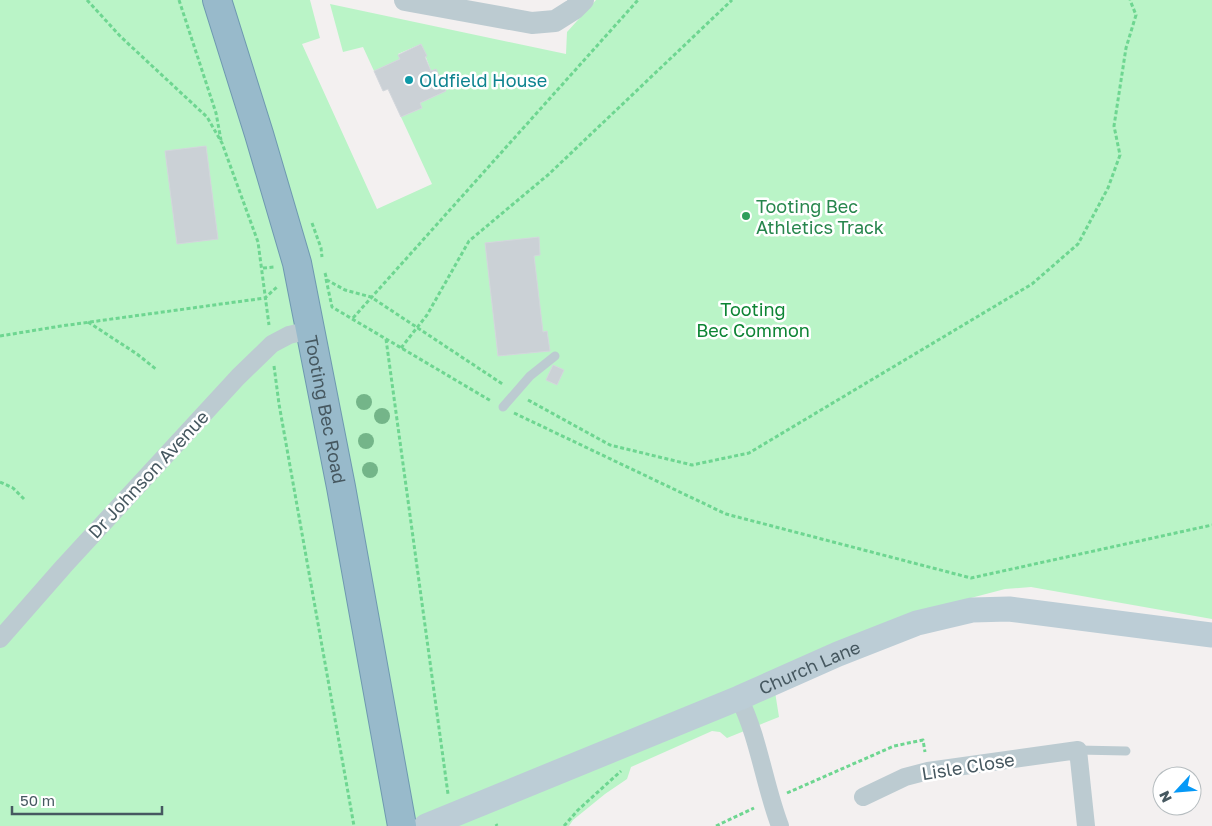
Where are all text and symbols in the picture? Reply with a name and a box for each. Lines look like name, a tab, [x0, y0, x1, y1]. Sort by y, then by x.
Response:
place label: Oldfield House	[419, 69, 547, 91]
marker: Oldfield House	[403, 74, 415, 86]
place label: Tooting Bec Athletics Track	[756, 195, 884, 238]
marker: Tooting Bec Athletics Track	[740, 210, 752, 222]
park label: Tooting Bec Common	[696, 298, 810, 341]
street label: Tooting Bec Road	[300, 333, 351, 485]
street label: Dr Johnson Avenue	[83, 406, 213, 542]
street label: Church Lane	[755, 635, 863, 699]
street label: Lisle Close	[920, 748, 1016, 784]
north arrow	[1152, 766, 1202, 816]
scale bar	[12, 784, 162, 816]
text: N	[1155, 788, 1175, 805]
text: 50 m	[20, 791, 55, 809]

